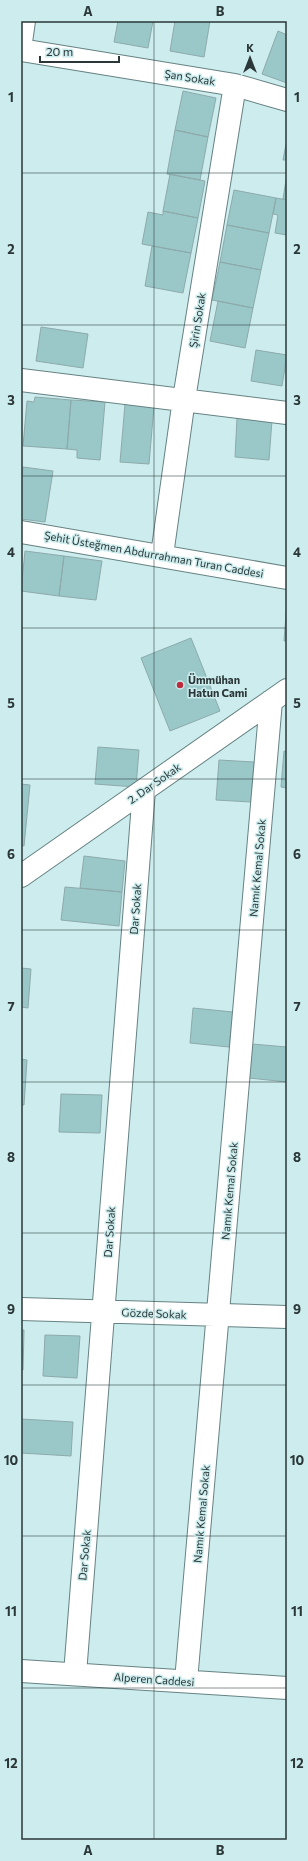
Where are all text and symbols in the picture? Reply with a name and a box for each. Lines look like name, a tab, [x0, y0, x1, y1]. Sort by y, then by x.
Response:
text: A	[83, 3, 93, 19]
text: B	[216, 3, 225, 19]
scale bar	[40, 38, 119, 64]
north arrow	[230, 38, 270, 78]
text: K	[246, 41, 254, 54]
text: 20 m	[46, 44, 73, 58]
street label: Şan Sokak	[164, 67, 216, 87]
text: 1	[8, 89, 14, 105]
text: 1	[294, 89, 300, 105]
text: 2	[7, 241, 15, 257]
text: 2	[293, 241, 301, 257]
street label: Şirin Sokak	[186, 291, 208, 348]
text: 3	[7, 392, 15, 408]
text: 3	[293, 392, 301, 408]
street label: Şehit Üsteğmen Abdurrahman Turan Caddesi	[43, 527, 265, 580]
text: 4	[7, 544, 15, 560]
text: 4	[293, 544, 301, 560]
place label: Ümmühan Hatun Cami	[188, 673, 247, 699]
marker: Ümmühan Hatun Cami	[175, 680, 185, 690]
text: 5	[7, 695, 15, 711]
text: 5	[293, 695, 301, 711]
street label: 2. Dar Sokak	[125, 760, 183, 806]
street label: Namık Kemal Sokak	[246, 818, 268, 918]
text: 6	[7, 846, 15, 862]
text: 6	[293, 846, 301, 862]
street label: Dar Sokak	[127, 883, 143, 935]
text: 7	[7, 998, 15, 1014]
text: 7	[293, 998, 301, 1014]
street label: Namık Kemal Sokak	[218, 1141, 240, 1241]
text: 8	[7, 1149, 15, 1165]
text: 8	[293, 1149, 301, 1165]
street label: Dar Sokak	[101, 1206, 117, 1258]
text: 9	[7, 1301, 15, 1317]
text: 9	[293, 1301, 301, 1317]
street label: Gözde Sokak	[121, 1305, 187, 1321]
text: 10	[4, 1452, 19, 1468]
text: 10	[290, 1452, 305, 1468]
street label: Namık Kemal Sokak	[190, 1464, 212, 1564]
street label: Dar Sokak	[75, 1529, 93, 1581]
text: 11	[5, 1603, 17, 1619]
text: 11	[291, 1603, 303, 1619]
street label: Alperen Caddesi	[113, 1670, 195, 1688]
text: 12	[4, 1755, 18, 1771]
text: 12	[290, 1755, 304, 1771]
text: A	[83, 1842, 93, 1858]
text: B	[216, 1842, 225, 1858]

